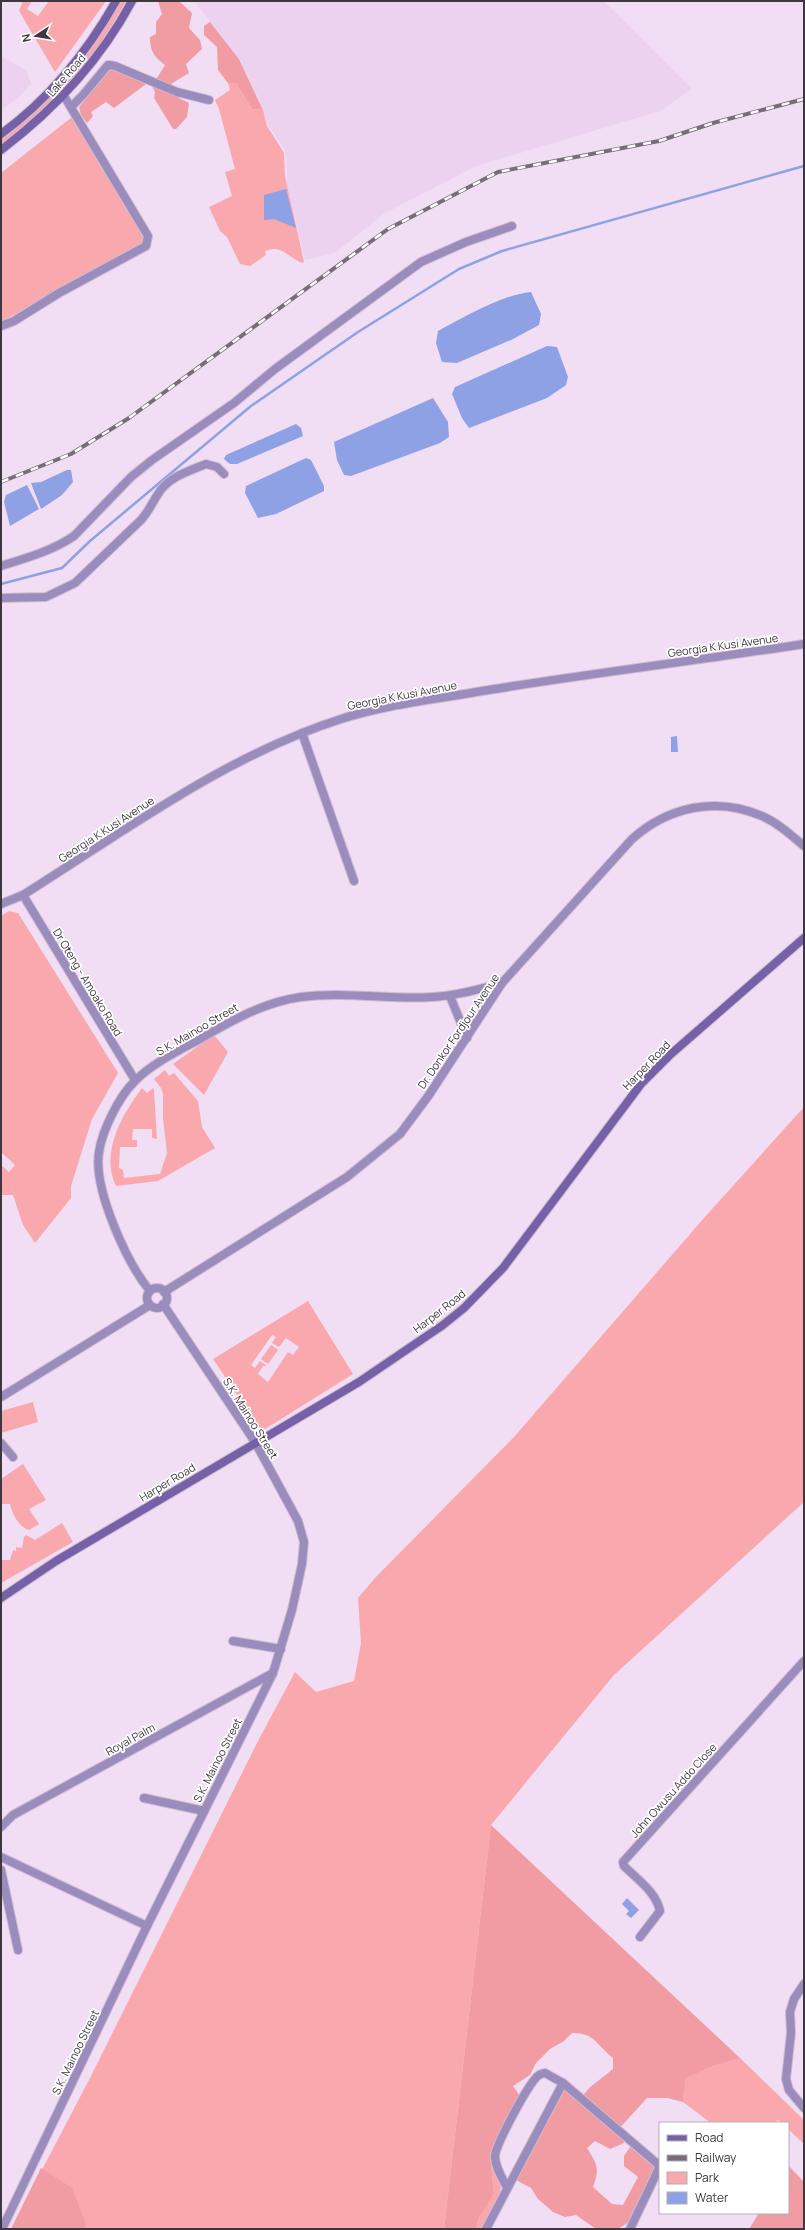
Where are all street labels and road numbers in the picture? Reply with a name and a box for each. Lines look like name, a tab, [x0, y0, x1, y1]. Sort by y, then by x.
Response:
street label: Lake Road	[43, 51, 89, 99]
street label: Georgia K Kusi Avenue	[667, 630, 780, 660]
street label: Georgia K Kusi Avenue	[346, 677, 459, 713]
street label: Georgia K Kusi Avenue	[55, 792, 157, 866]
street label: Dr Oteng - Amoako Road	[50, 925, 126, 1039]
street label: Dr. Donkor Fordjour Avenue	[414, 970, 503, 1091]
street label: S.K. Mainoo Street	[153, 999, 241, 1059]
street label: Harper Road	[619, 1037, 673, 1093]
street label: Harper Road	[410, 1286, 468, 1336]
street label: S.K. Mainoo Street	[220, 1375, 282, 1461]
street label: Harper Road	[136, 1459, 198, 1505]
street label: S.K. Mainoo Street	[189, 1715, 245, 1805]
street label: Royal Palm	[103, 1719, 157, 1759]
street label: John Owusu Addo Close	[627, 1739, 720, 1840]
street label: S.K. Mainoo Street	[48, 2007, 102, 2097]

